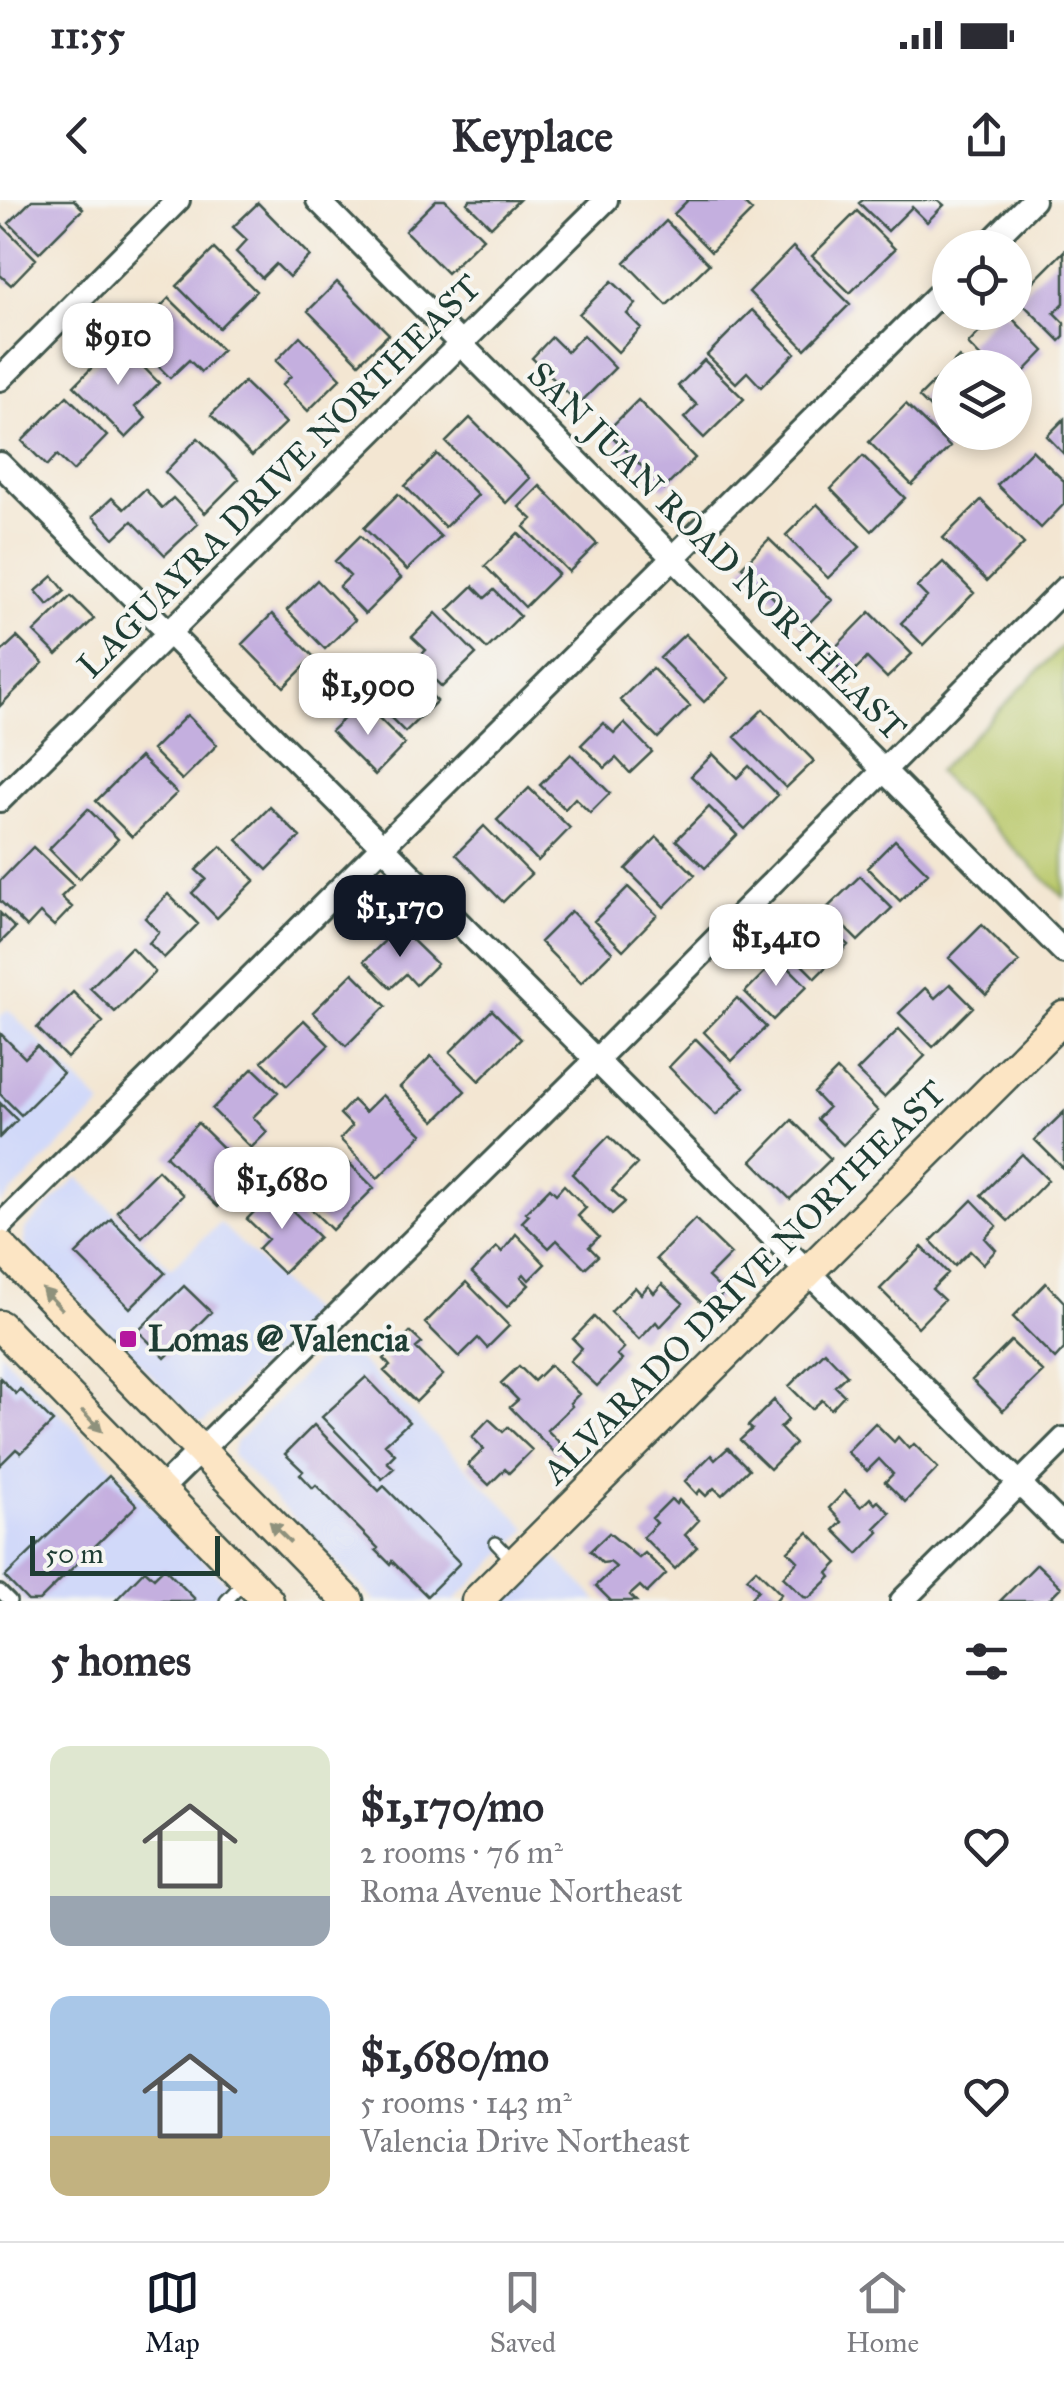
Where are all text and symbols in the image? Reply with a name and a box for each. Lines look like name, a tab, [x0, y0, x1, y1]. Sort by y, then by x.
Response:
text: 11:55	[50, 12, 125, 58]
icon: back	[50, 108, 105, 163]
text: Keyplace	[451, 108, 613, 163]
icon: share	[959, 108, 1014, 163]
map controls	[932, 230, 1032, 450]
button: locate	[932, 230, 1032, 330]
street label: LAGUAYRA DRIVE NORTHEAST	[69, 266, 490, 687]
pin: $910	[59, 303, 177, 388]
text: $910	[84, 316, 152, 355]
button: layers	[932, 350, 1032, 450]
street label: SAN JUAN ROAD NORTHEAST	[518, 353, 915, 750]
pin: $1,900	[287, 653, 449, 738]
text: $1,900	[321, 666, 415, 705]
pin: $1,170	[319, 875, 481, 960]
text: $1,170	[356, 888, 444, 927]
pin: $1,410	[695, 904, 857, 989]
text: $1,410	[731, 917, 821, 956]
street label: ALVARADO DRIVE NORTHEAST	[532, 1072, 955, 1494]
pin: $1,680	[201, 1147, 363, 1232]
text: $1,680	[236, 1160, 328, 1199]
one-way arrow	[41, 1288, 64, 1312]
place label: Lomas @ Valencia	[148, 1318, 410, 1361]
marker: Lomas @ Valencia	[117, 1328, 139, 1350]
one-way arrow	[80, 1409, 104, 1433]
one-way arrow	[268, 1520, 292, 1544]
scale bar	[30, 1531, 220, 1576]
text: 50 m	[45, 1536, 104, 1571]
icon: filters	[959, 1634, 1014, 1689]
text: 5 homes	[50, 1635, 191, 1687]
text: $1,170/mo	[360, 1781, 544, 1833]
icon: home	[130, 1786, 250, 1906]
icon: heart	[959, 1819, 1014, 1874]
text: 2 rooms · 76 m²	[360, 1833, 563, 1872]
text: Roma Avenue Northeast	[360, 1872, 682, 1911]
text: $1,680/mo	[360, 2031, 549, 2083]
icon: home	[130, 2036, 250, 2156]
icon: heart	[959, 2069, 1014, 2124]
text: 5 rooms · 143 m²	[360, 2083, 572, 2122]
text: Valencia Drive Northeast	[360, 2122, 690, 2161]
tab: Map	[145, 2265, 200, 2360]
tab: Saved	[490, 2265, 556, 2360]
tab: Home	[846, 2265, 919, 2360]

